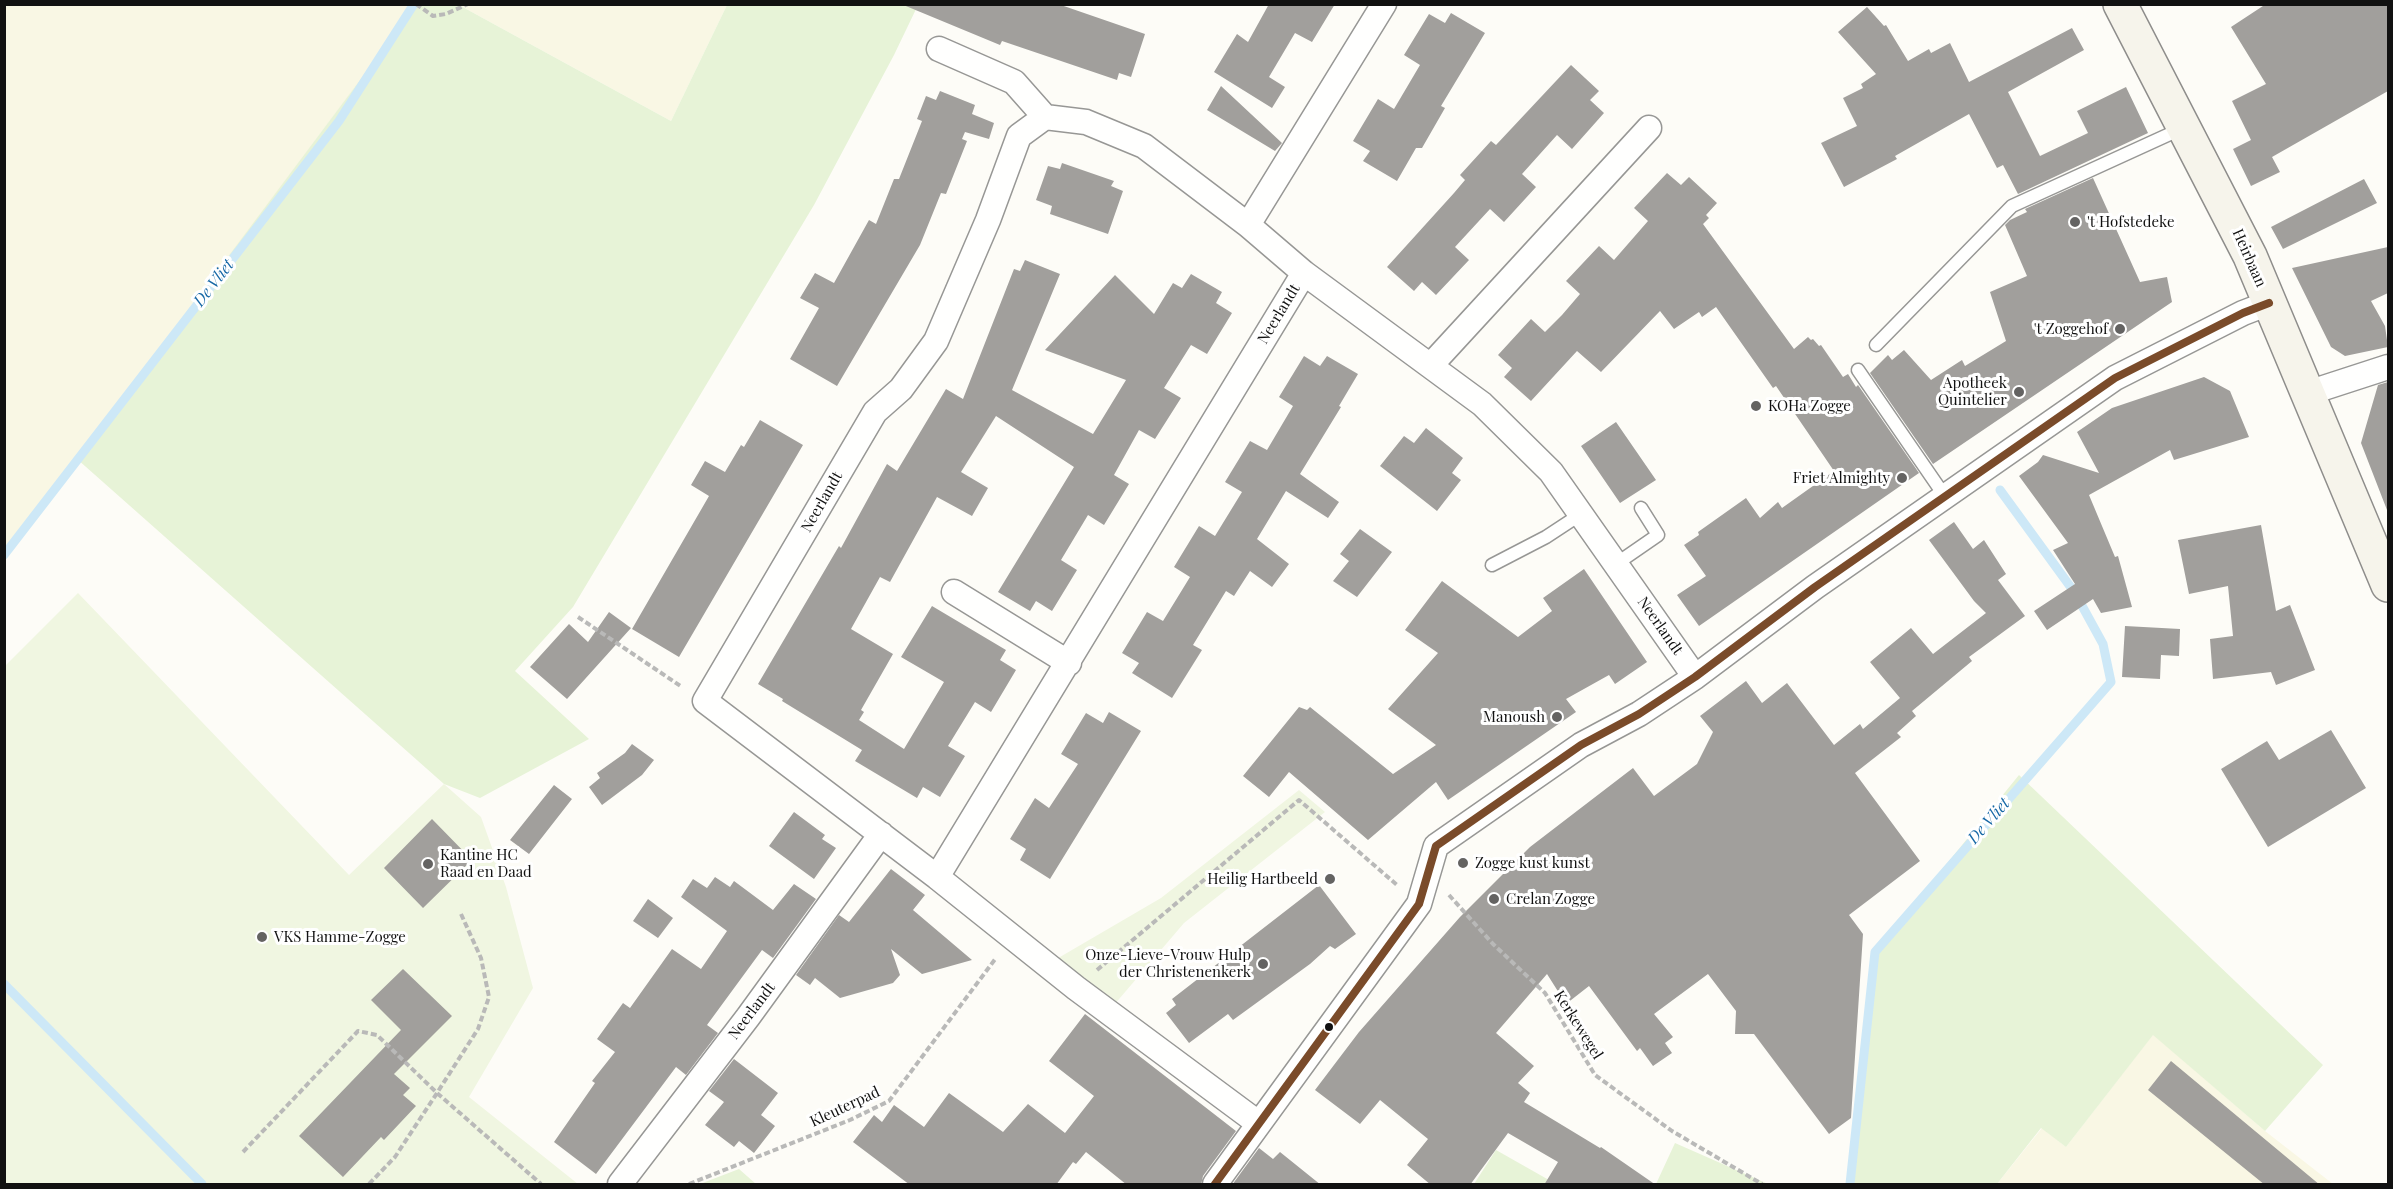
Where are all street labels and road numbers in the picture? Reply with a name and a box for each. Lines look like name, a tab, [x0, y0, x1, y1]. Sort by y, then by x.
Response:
street label: Heirbaan	[2228, 226, 2270, 290]
street label: Neerlandt	[1254, 281, 1304, 347]
street label: Neerlandt	[798, 469, 846, 535]
street label: Neerlandt	[1634, 594, 1686, 658]
street label: Neerlandt	[725, 979, 779, 1043]
street label: Kerkewegel	[1550, 987, 1606, 1063]
street label: Kleuterpad	[807, 1083, 883, 1131]

